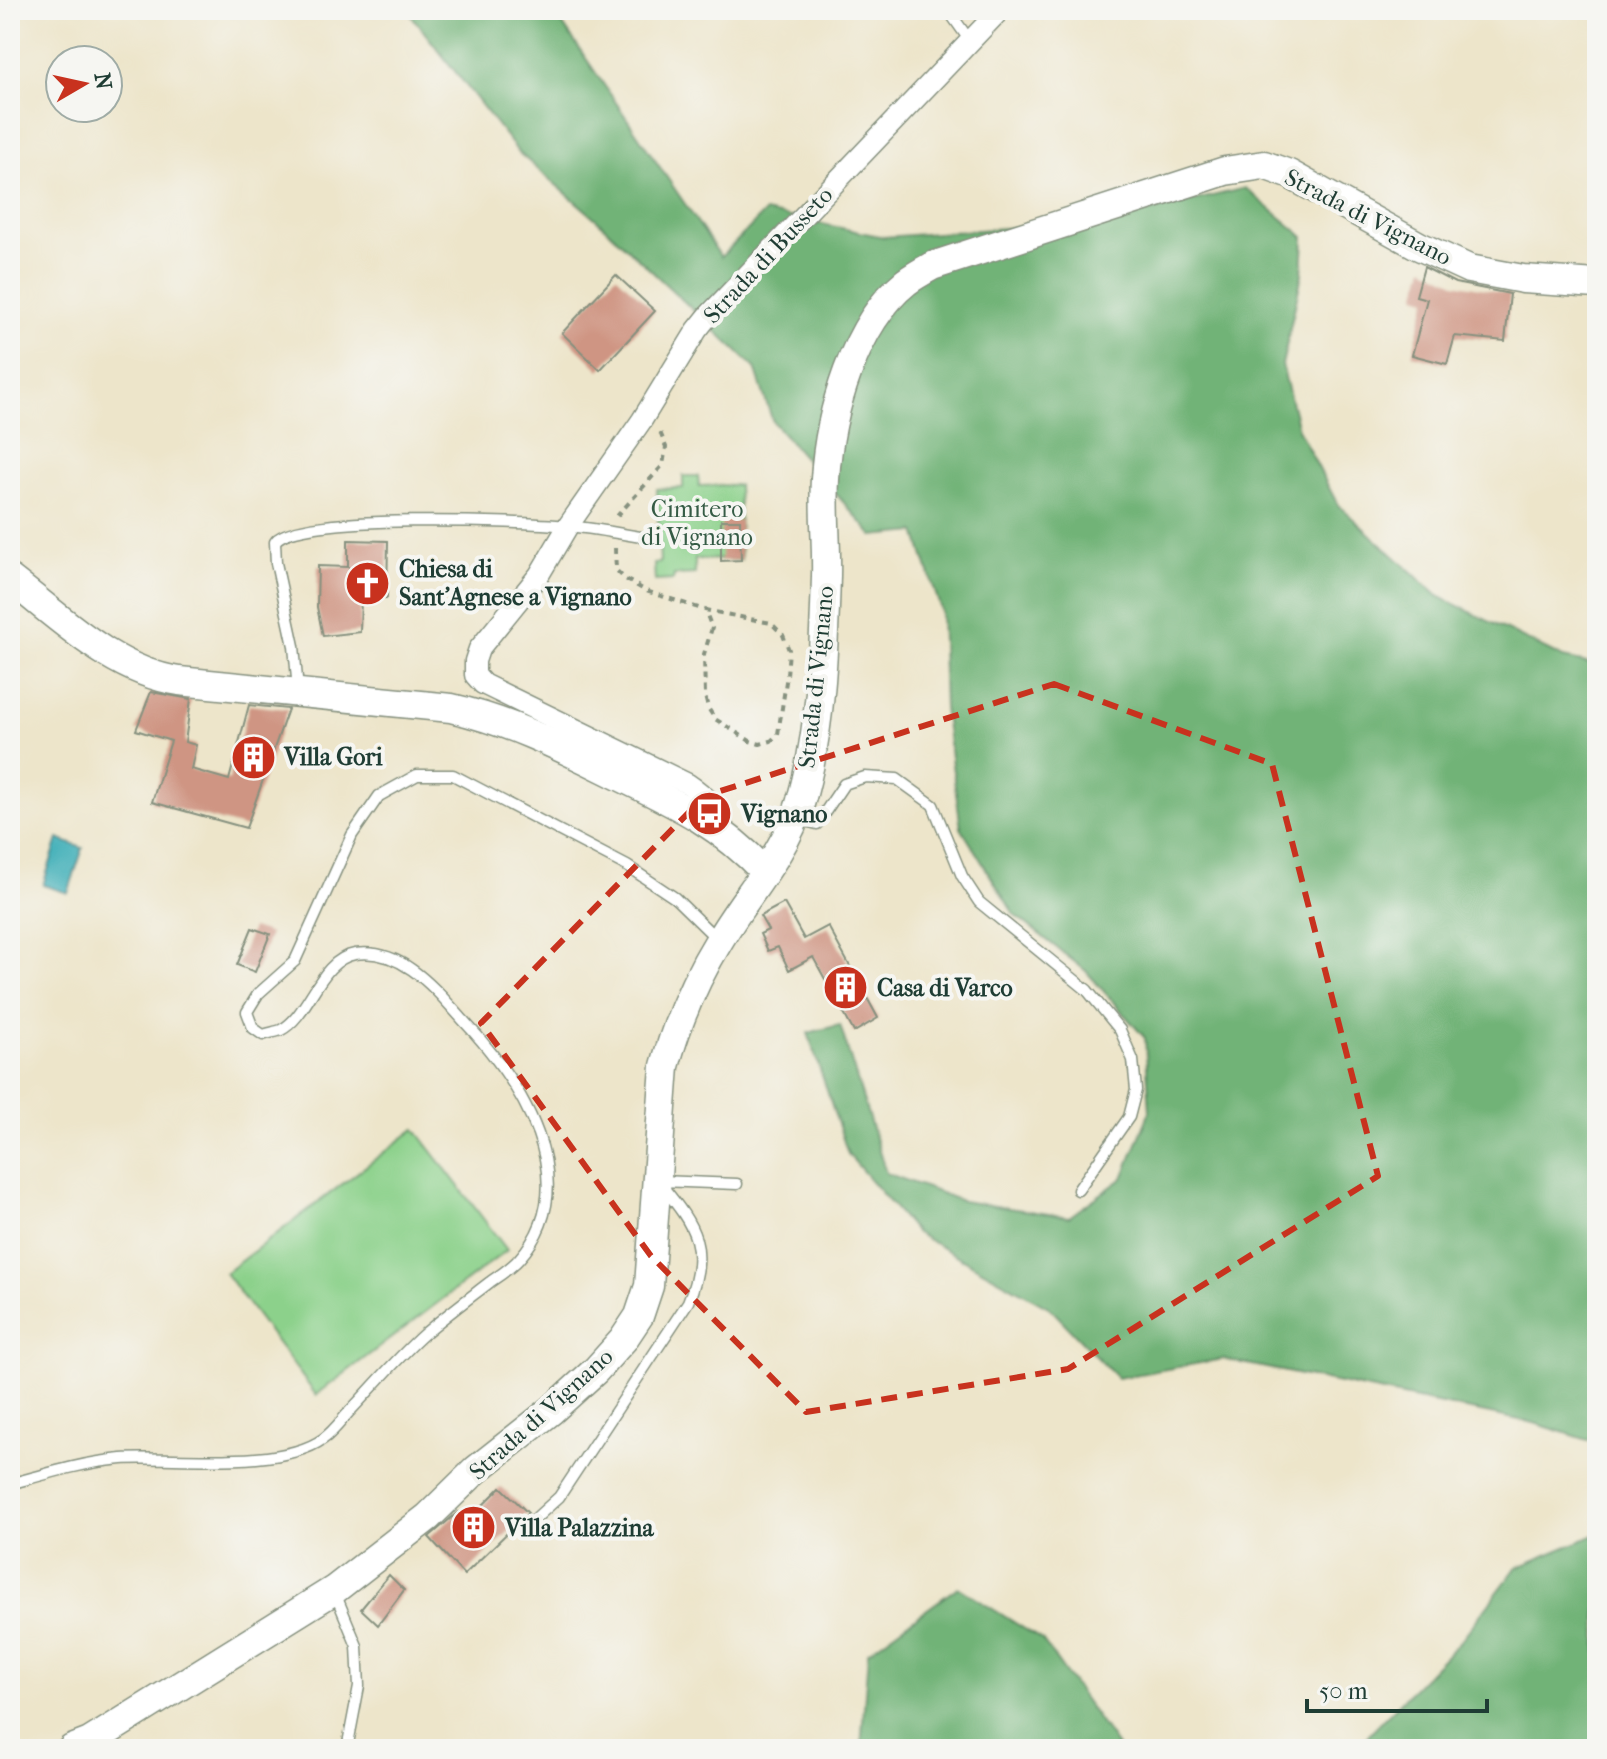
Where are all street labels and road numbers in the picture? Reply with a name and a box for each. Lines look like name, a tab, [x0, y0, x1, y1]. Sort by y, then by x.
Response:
street label: Strada di Vignano	[1280, 163, 1456, 271]
street label: Strada di Busseto	[698, 181, 838, 329]
street label: Strada di Vignano	[792, 584, 840, 770]
street label: Strada di Vignano	[463, 1342, 619, 1486]

